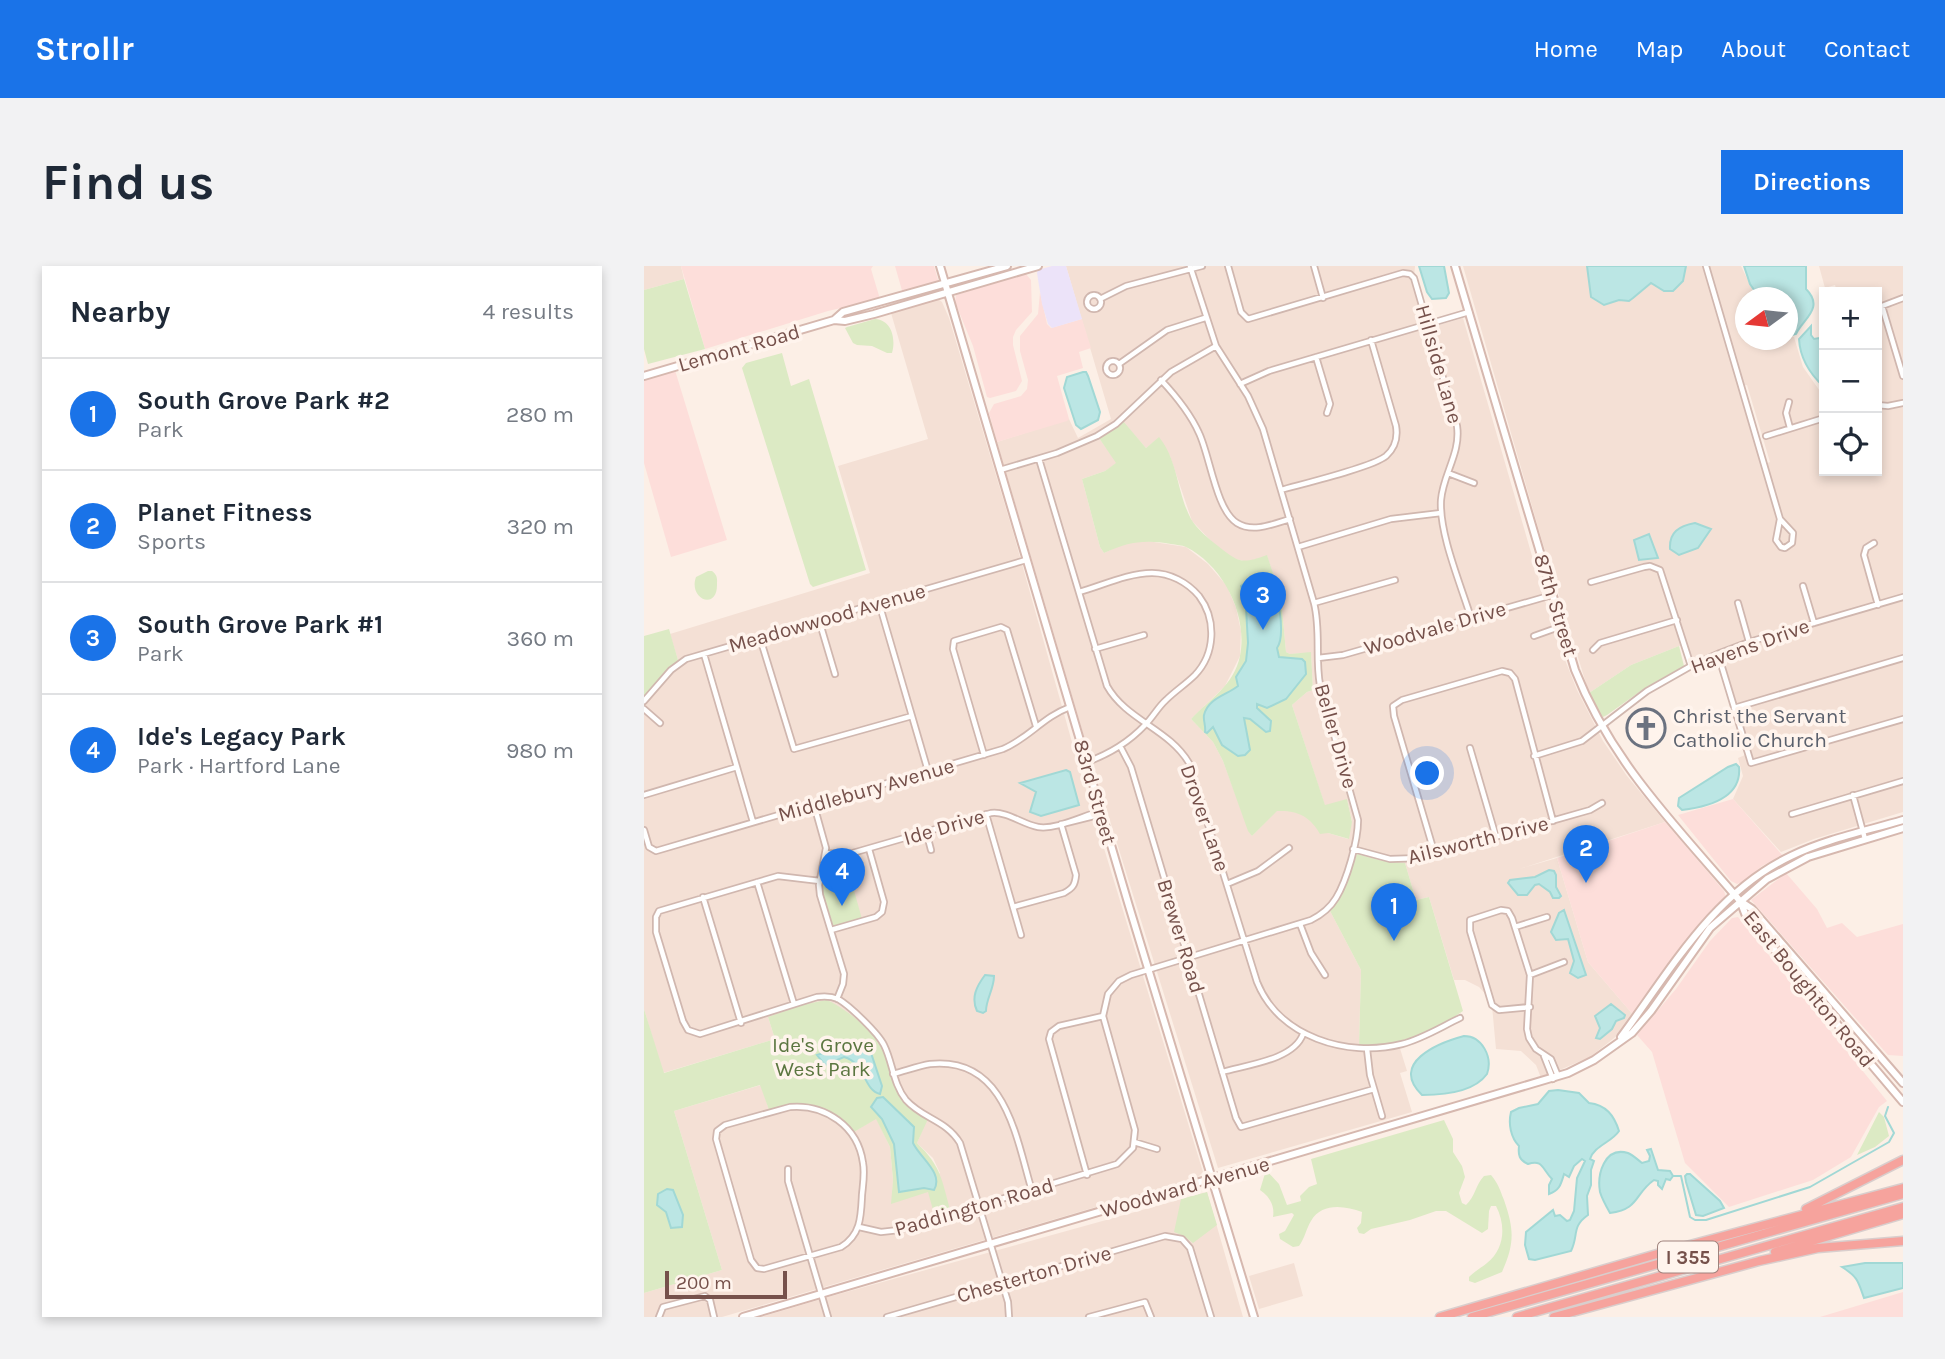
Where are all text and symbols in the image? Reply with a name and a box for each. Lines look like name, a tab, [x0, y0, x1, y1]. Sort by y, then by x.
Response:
text: Strollr	[35, 30, 134, 68]
text: Home	[1534, 35, 1598, 63]
text: Map	[1636, 35, 1683, 63]
text: About	[1721, 35, 1786, 63]
text: Contact	[1824, 35, 1910, 63]
button: Directions	[1721, 150, 1903, 214]
text: Find us	[42, 154, 214, 211]
north arrow	[1735, 287, 1798, 350]
map controls	[1819, 287, 1882, 476]
button: +	[1819, 287, 1882, 350]
text: Nearby	[70, 294, 170, 330]
text: 4 results	[482, 298, 574, 325]
street label: Hillside Lane	[1411, 302, 1467, 426]
street label: Lemont Road	[675, 319, 803, 377]
button: −	[1819, 350, 1882, 413]
text: South Grove Park #2	[137, 385, 390, 416]
text: 1	[89, 401, 97, 428]
text: 280 m	[506, 401, 574, 428]
button: locate	[1819, 413, 1882, 476]
text: Park	[137, 416, 184, 443]
text: Planet Fitness	[137, 497, 312, 528]
text: 2	[86, 513, 100, 540]
text: 320 m	[506, 513, 574, 540]
text: Sports	[137, 528, 206, 555]
street label: 87th Street	[1529, 551, 1583, 659]
pin: 3	[1240, 572, 1286, 630]
street label: Meadowwood Avenue	[726, 578, 928, 658]
street label: Woodvale Drive	[1361, 596, 1509, 660]
text: South Grove Park #1	[137, 609, 383, 640]
street label: Havens Drive	[1687, 613, 1813, 679]
text: 3	[86, 625, 100, 652]
text: 360 m	[507, 625, 574, 652]
text: Park	[137, 640, 184, 667]
street label: Beller Drive	[1310, 681, 1362, 791]
place label: Christ the Servant Catholic Church	[1673, 704, 1847, 752]
church icon: Christ the Servant Catholic Church	[1625, 707, 1667, 749]
text: Ide's Legacy Park	[137, 721, 346, 752]
text: 4	[86, 737, 100, 764]
text: 980 m	[506, 737, 574, 764]
street label: 83rd Street	[1069, 737, 1121, 847]
text: Park · Hartford Lane	[137, 752, 341, 779]
street label: Middlebury Avenue	[775, 753, 957, 827]
your location	[1410, 756, 1444, 790]
street label: Drover Lane	[1175, 761, 1235, 875]
street label: Ide Drive	[901, 804, 987, 850]
street label: Ailsworth Drive	[1405, 811, 1551, 869]
pin: 2	[1563, 825, 1609, 883]
pin: 4	[819, 848, 865, 906]
street label: Brewer Road	[1152, 876, 1210, 996]
pin: 1	[1371, 883, 1417, 941]
street label: East Boughton Road	[1738, 906, 1880, 1072]
park label: Ide's Grove West Park	[772, 1033, 874, 1081]
street label: Woodward Avenue	[1098, 1151, 1272, 1223]
street label: Paddington Road	[892, 1173, 1056, 1241]
street label: Chesterton Drive	[954, 1240, 1114, 1308]
road number: I 355	[1658, 1242, 1718, 1273]
scale bar	[665, 1268, 788, 1300]
text: 200 m	[676, 1272, 732, 1294]

